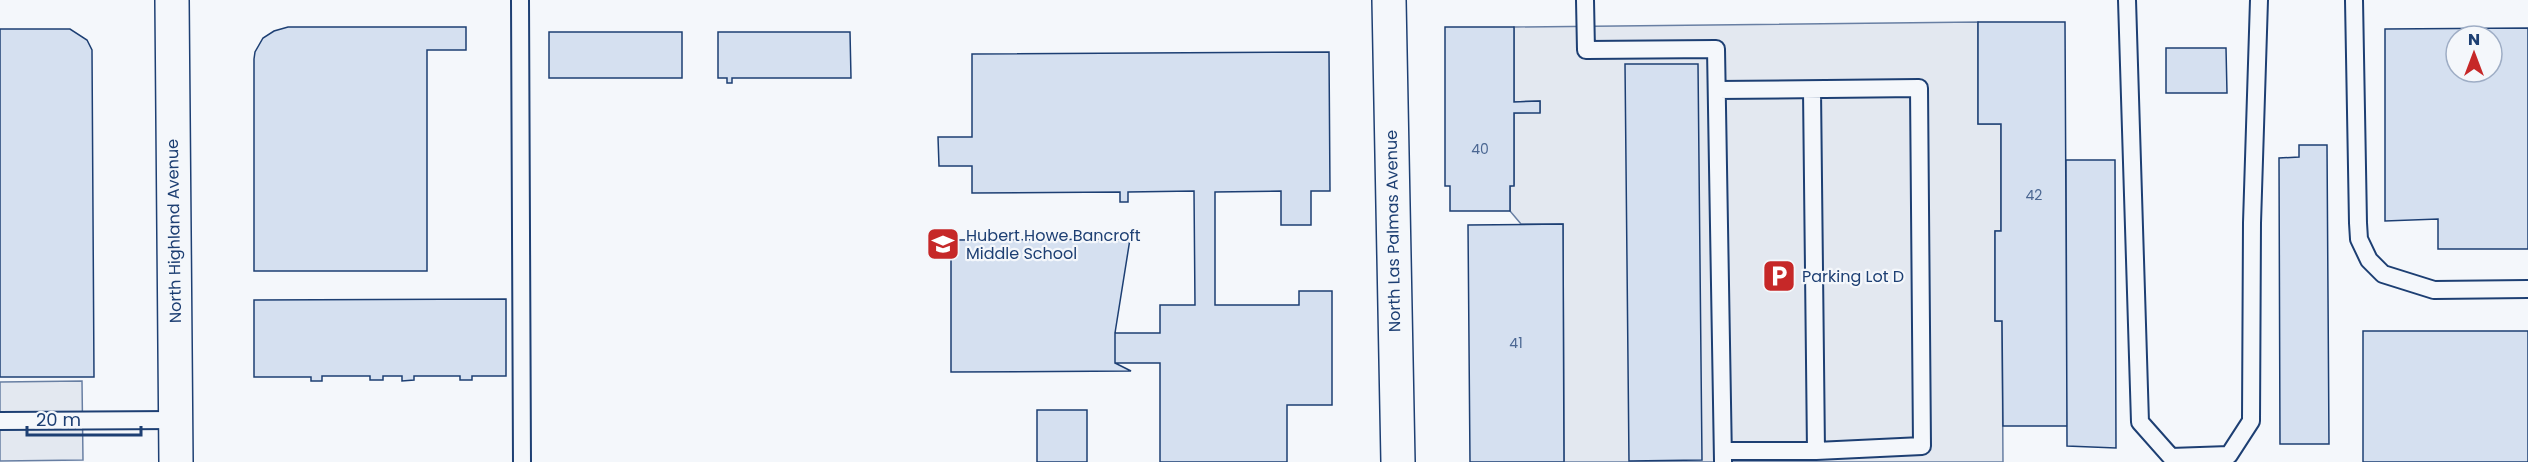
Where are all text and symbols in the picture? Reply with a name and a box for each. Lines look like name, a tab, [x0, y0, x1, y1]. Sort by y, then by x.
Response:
north arrow	[2444, 24, 2504, 84]
text: N	[2468, 28, 2480, 51]
street label: North Las Palmas Avenue	[1380, 130, 1406, 332]
street label: North Highland Avenue	[161, 139, 187, 323]
house number: 40	[1471, 139, 1489, 159]
house number: 42	[2026, 185, 2042, 205]
place label: Hubert Howe Bancroft Middle School	[966, 224, 1141, 265]
school or university icon: Hubert Howe Bancroft Middle School	[925, 226, 961, 262]
parking icon: Parking Lot D	[1761, 258, 1797, 294]
place label: Parking Lot D	[1802, 265, 1904, 288]
house number: 41	[1509, 333, 1523, 353]
scale bar	[27, 399, 141, 437]
text: 20 m	[36, 407, 81, 432]

